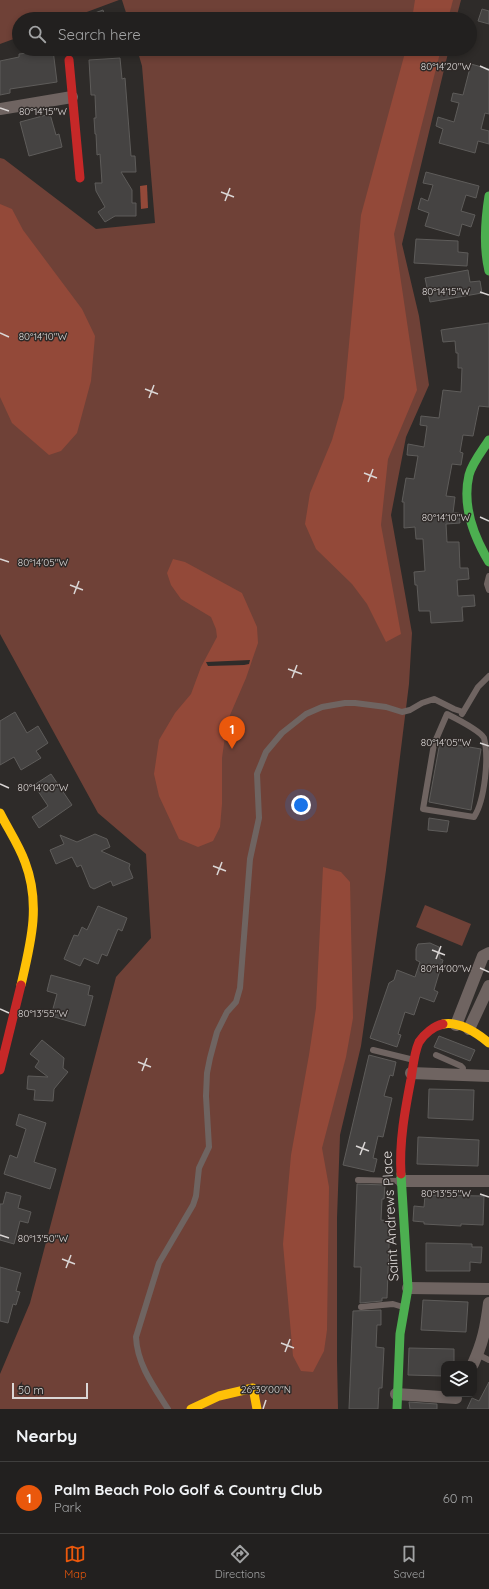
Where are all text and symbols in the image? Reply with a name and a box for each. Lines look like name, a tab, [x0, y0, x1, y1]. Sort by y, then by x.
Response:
search box	[12, 12, 477, 56]
icon: search	[26, 23, 48, 45]
text: Search here	[58, 25, 141, 44]
text: 80°14'20"W	[421, 60, 472, 73]
text: 80°14'15"W	[19, 105, 67, 118]
text: 80°14'15"W	[422, 285, 470, 298]
text: 80°14'10"W	[19, 330, 68, 343]
text: 80°14'10"W	[422, 511, 471, 524]
text: 80°14'05"W	[18, 556, 68, 569]
pin: 1	[219, 716, 245, 749]
text: 80°14'05"W	[421, 736, 471, 749]
text: 80°14'00"W	[18, 781, 69, 794]
your location	[291, 795, 311, 815]
text: 80°14'00"W	[421, 962, 472, 975]
text: 80°13'55"W	[18, 1007, 68, 1020]
street label: Saint Andrews Place	[378, 1150, 402, 1282]
text: 80°13'55"W	[421, 1187, 471, 1200]
text: 80°13'50"W	[18, 1232, 69, 1245]
map controls	[441, 1361, 477, 1397]
button: layers	[441, 1361, 477, 1397]
scale bar	[12, 1381, 88, 1400]
text: 50 m	[18, 1383, 44, 1397]
text: 26°39'00"N	[241, 1383, 291, 1396]
text: Nearby	[16, 1425, 77, 1446]
text: Palm Beach Polo Golf & Country Club	[54, 1480, 322, 1499]
text: 1	[26, 1490, 32, 1506]
text: 60 m	[443, 1490, 473, 1506]
text: Park	[54, 1499, 82, 1515]
tab: Map	[64, 1543, 87, 1581]
tab: Directions	[215, 1543, 265, 1581]
tab: Saved	[393, 1543, 425, 1581]

